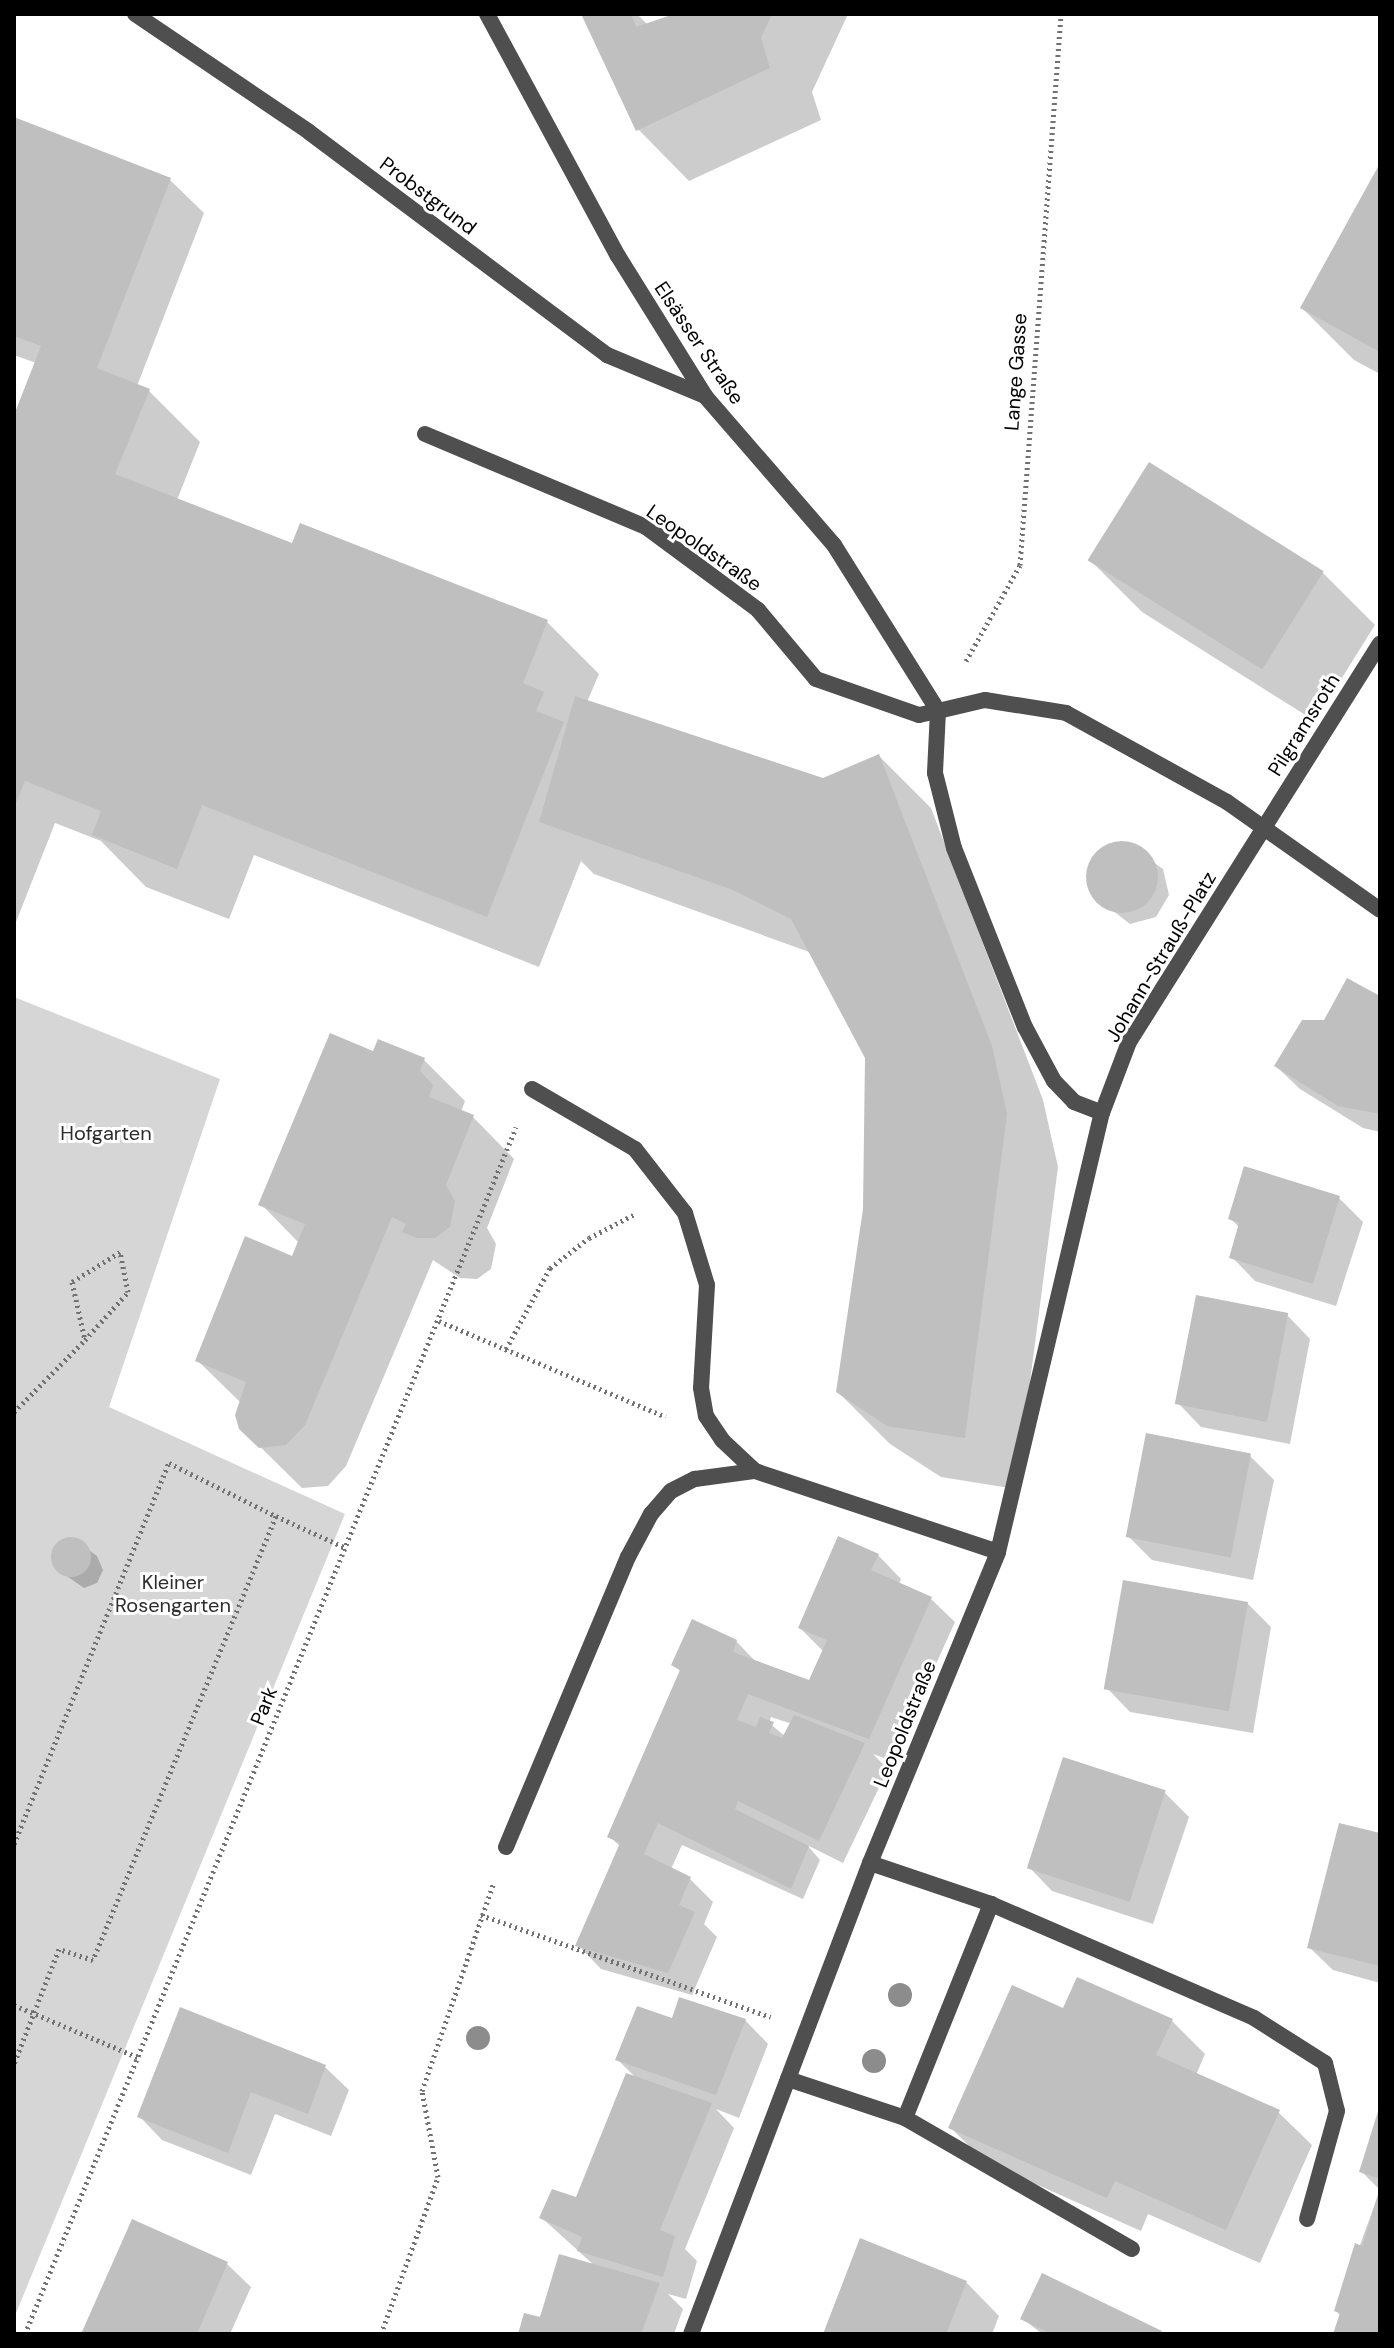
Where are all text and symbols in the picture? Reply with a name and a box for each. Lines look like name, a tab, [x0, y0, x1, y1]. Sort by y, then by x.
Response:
street label: Probstgrund	[375, 152, 481, 240]
street label: Elsässer Straße	[649, 277, 749, 409]
street label: Lange Gasse	[1000, 312, 1032, 432]
street label: Leopoldstraße	[642, 500, 766, 596]
street label: Pilgramsroth	[1263, 669, 1345, 781]
street label: Johann-Strauß-Platz	[1101, 867, 1221, 1047]
park label: Hofgarten	[60, 1121, 152, 1145]
park label: Kleiner Rosengarten	[115, 1571, 231, 1618]
street label: Leopoldstraße	[869, 1657, 941, 1791]
street label: Park	[245, 1683, 283, 1729]

